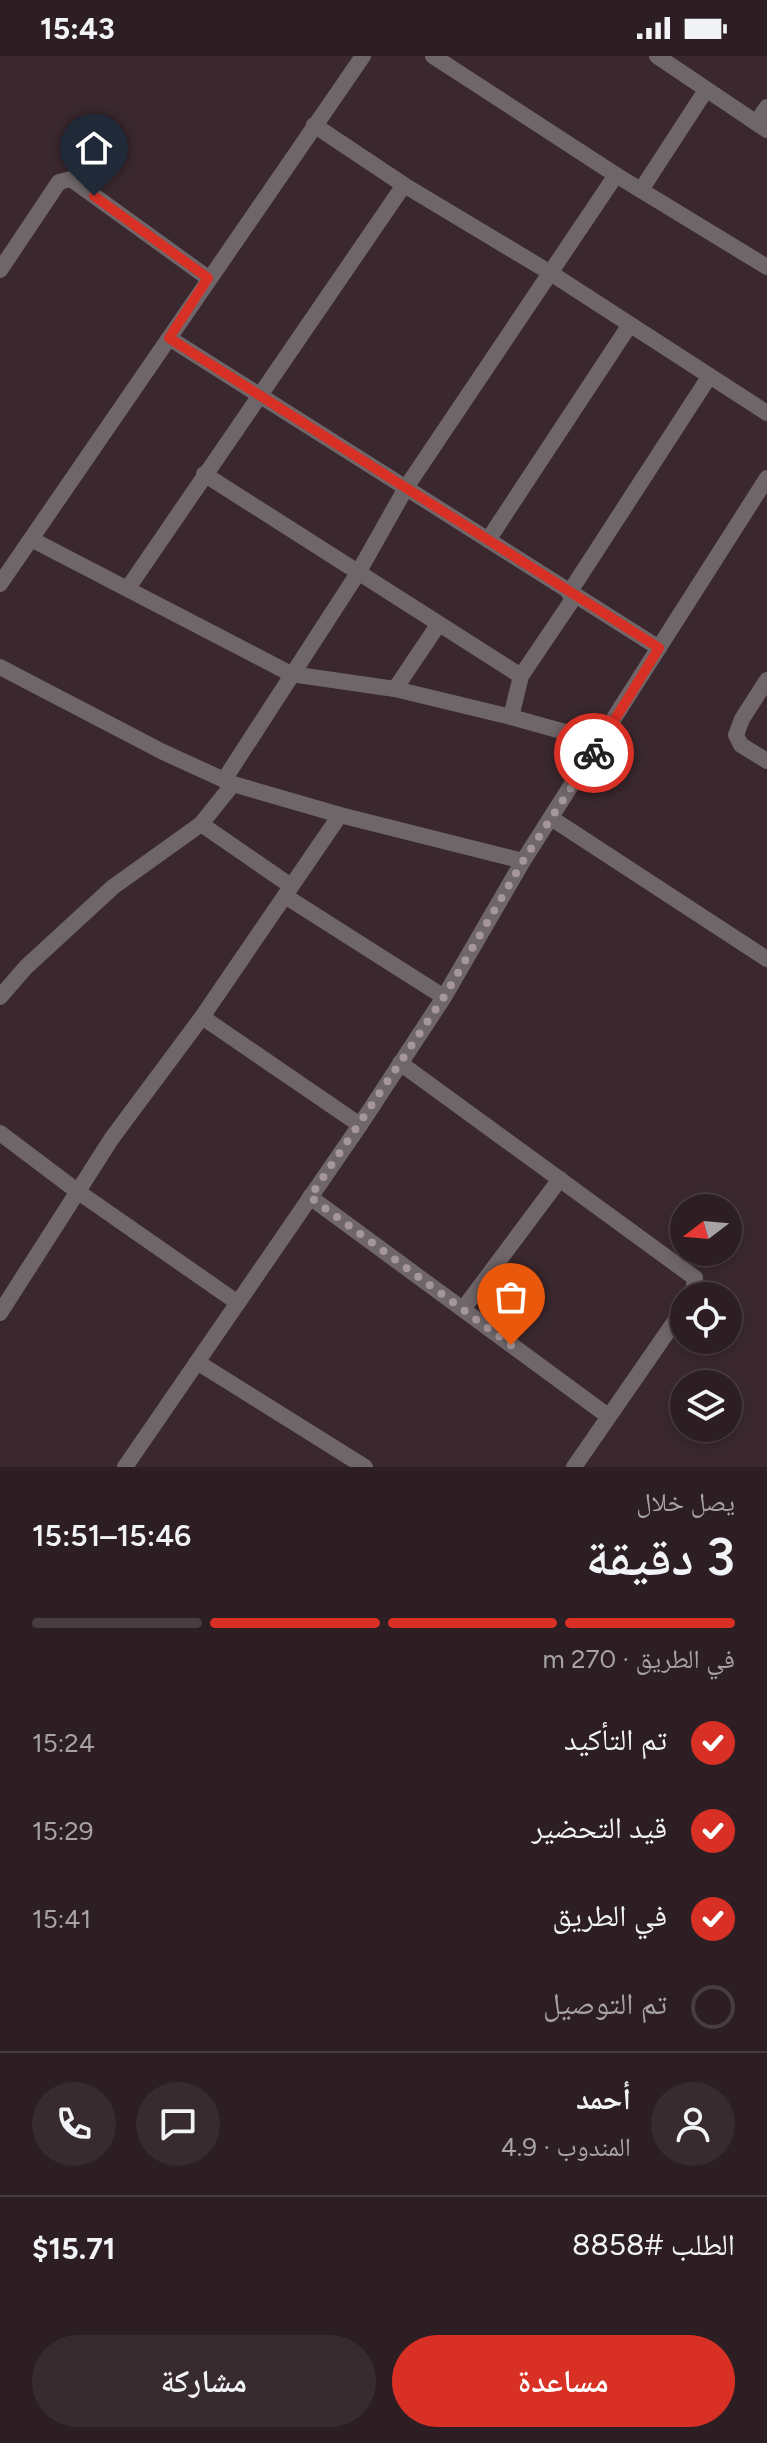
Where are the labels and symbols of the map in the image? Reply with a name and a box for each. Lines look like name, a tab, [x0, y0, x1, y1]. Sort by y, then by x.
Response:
pin	[60, 114, 128, 196]
courier	[554, 713, 634, 793]
north arrow	[670, 1194, 742, 1266]
pin	[477, 1263, 545, 1345]

